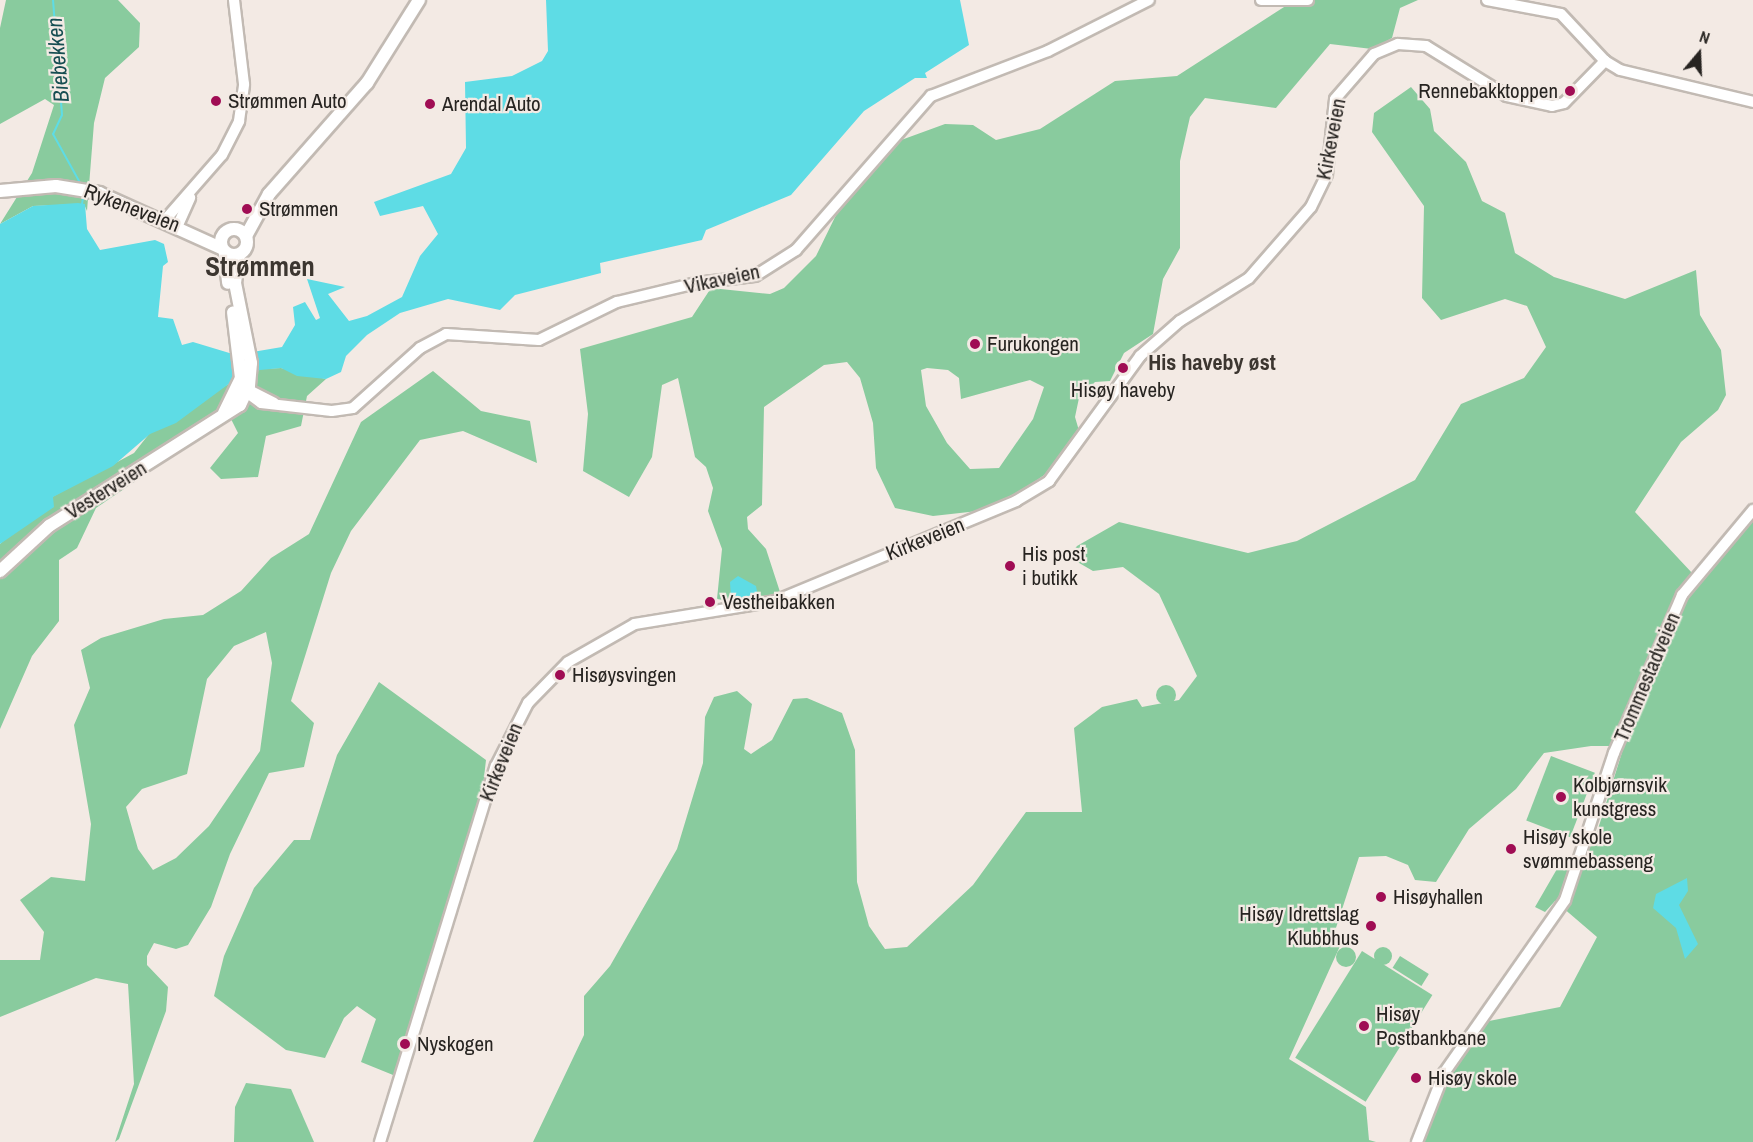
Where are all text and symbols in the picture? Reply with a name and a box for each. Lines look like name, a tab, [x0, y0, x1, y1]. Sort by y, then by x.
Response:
water label: Biebekken	[41, 16, 75, 104]
north arrow	[1669, 24, 1729, 84]
text: N	[1697, 25, 1713, 49]
place label: Rennebakktoppen	[1418, 78, 1558, 104]
marker: Rennebakktoppen	[1563, 84, 1577, 98]
place label: Strømmen Auto	[228, 88, 348, 114]
place label: Arendal Auto	[442, 91, 542, 117]
marker: Strømmen Auto	[209, 94, 223, 108]
street label: Kirkeveien	[1311, 96, 1351, 182]
marker: Arendal Auto	[423, 97, 437, 111]
street label: Rykeneveien	[81, 178, 183, 238]
place label: Strømmen	[259, 196, 338, 222]
marker: Strømmen	[240, 202, 254, 216]
district label: Strømmen	[205, 251, 315, 283]
street label: Vikaveien	[682, 259, 762, 299]
place label: Furukongen	[987, 331, 1079, 357]
marker: Furukongen	[968, 337, 982, 351]
district label: His haveby øst	[1148, 350, 1276, 376]
marker: Hisøy haveby	[1116, 361, 1130, 375]
place label: Hisøy haveby	[1071, 377, 1175, 403]
street label: Vesterveien	[61, 455, 151, 525]
street label: Kirkeveien	[882, 512, 968, 566]
place label: His post i butikk	[1022, 541, 1085, 591]
marker: His post i butikk	[1003, 559, 1017, 573]
place label: Vestheibakken	[722, 589, 835, 615]
marker: Vestheibakken	[703, 595, 717, 609]
street label: Trommestadveien	[1608, 608, 1686, 746]
place label: Hisøysvingen	[572, 662, 676, 688]
marker: Hisøysvingen	[553, 668, 567, 682]
street label: Kirkeveien	[474, 719, 528, 805]
place label: Kolbjørnsvik kunstgress	[1573, 772, 1667, 822]
marker: Kolbjørnsvik kunstgress	[1554, 790, 1568, 804]
place label: Hisøy skole svømmebasseng	[1523, 824, 1653, 874]
marker: Hisøy skole svømmebasseng	[1504, 842, 1518, 856]
place label: Hisøyhallen	[1393, 884, 1483, 910]
marker: Hisøyhallen	[1374, 890, 1388, 904]
place label: Hisøy Idrettslag Klubbhus	[1239, 901, 1359, 951]
marker: Hisøy Idrettslag Klubbhus	[1364, 919, 1378, 933]
place label: Hisøy Postbankbane	[1376, 1001, 1486, 1051]
marker: Hisøy Postbankbane	[1357, 1019, 1371, 1033]
place label: Nyskogen	[417, 1031, 494, 1057]
marker: Nyskogen	[398, 1037, 412, 1051]
place label: Hisøy skole	[1428, 1065, 1517, 1091]
marker: Hisøy skole	[1409, 1071, 1423, 1085]

